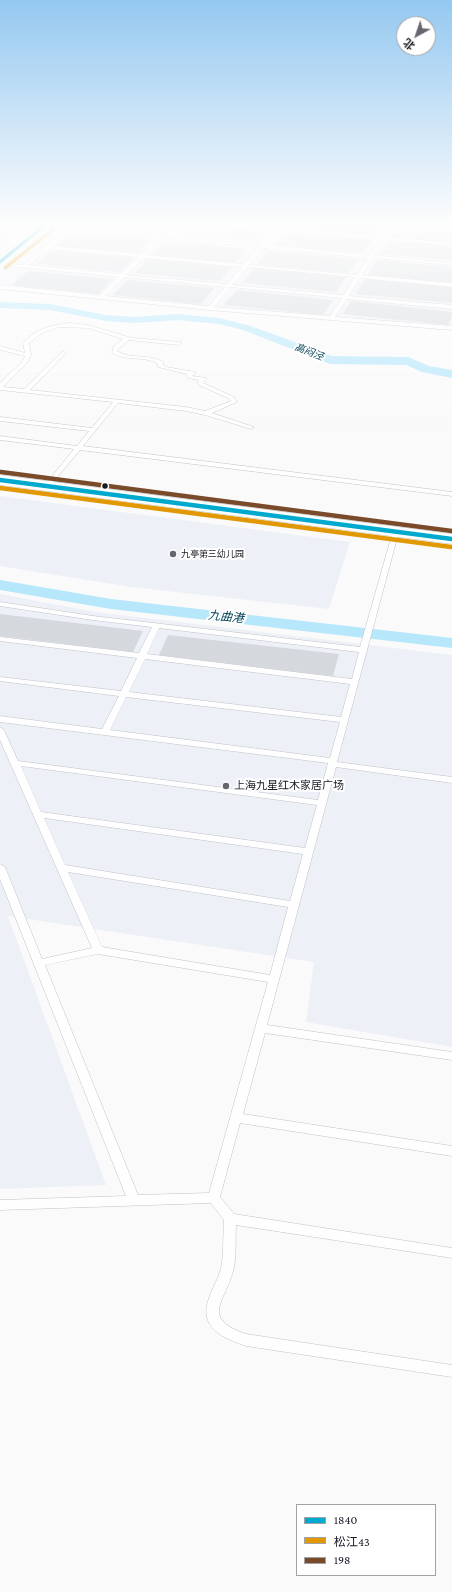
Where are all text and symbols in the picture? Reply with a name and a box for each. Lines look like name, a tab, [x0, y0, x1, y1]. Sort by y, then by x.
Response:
north arrow	[396, 16, 436, 56]
text: 北	[401, 36, 417, 53]
water label: 高闷泾	[293, 341, 325, 363]
unlabelled marker	[100, 481, 110, 491]
marker: 九亭第三幼儿园	[168, 549, 178, 559]
place label: 九亭第三幼儿园	[181, 549, 244, 559]
water label: 九曲港	[207, 608, 245, 626]
place label: 上海九星红木家居广场	[234, 779, 344, 793]
marker: 上海九星红木家居广场	[221, 781, 231, 791]
legend	[296, 1504, 436, 1576]
text: 1840	[334, 1513, 357, 1527]
text: 松江43	[334, 1535, 370, 1549]
text: 198	[334, 1553, 351, 1567]

